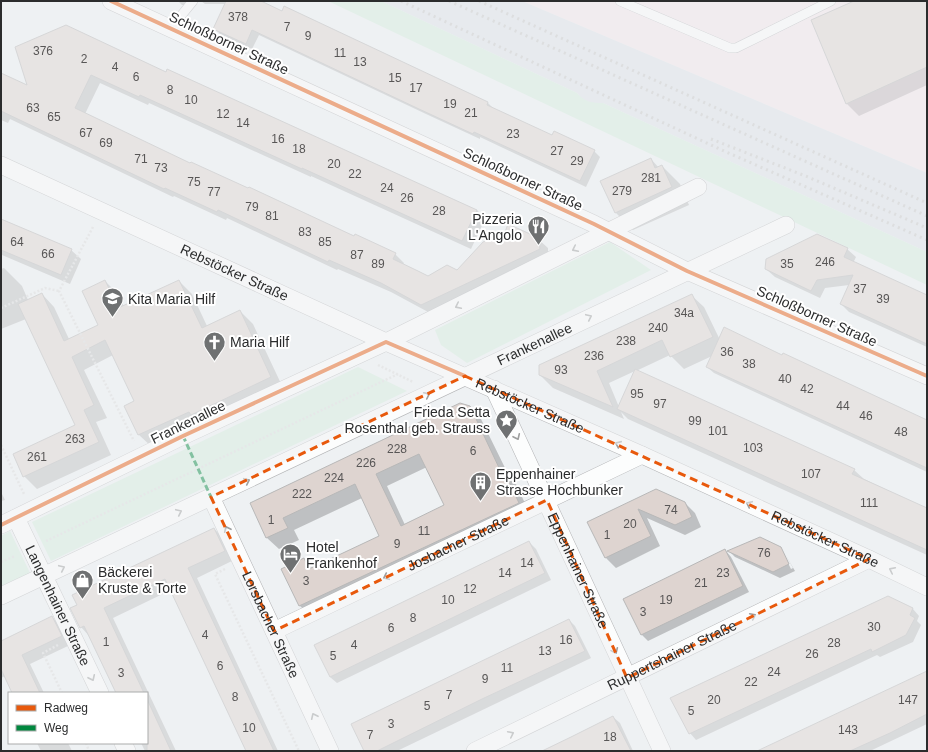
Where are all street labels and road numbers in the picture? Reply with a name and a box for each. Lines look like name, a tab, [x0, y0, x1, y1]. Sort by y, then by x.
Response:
street label: Schloßborner Straße	[167, 8, 291, 78]
street label: Schloßborner Straße	[461, 144, 585, 214]
street label: Rebstöcker Straße	[178, 241, 291, 304]
street label: Schloßborner Straße	[754, 282, 880, 350]
street label: Frankenallee	[494, 319, 575, 368]
street label: Rebstöcker Straße	[473, 375, 587, 436]
street label: Frankenallee	[148, 397, 228, 447]
street label: Rebstöcker Straße	[769, 507, 882, 571]
street label: Eppenhainer Straße	[545, 510, 612, 631]
street label: Josbacher Straße	[405, 512, 512, 574]
street label: Langenhainer Straße	[22, 543, 94, 668]
street label: Lorsbacher Straße	[239, 569, 303, 681]
street label: Ruppertshainer Straße	[605, 617, 739, 693]

